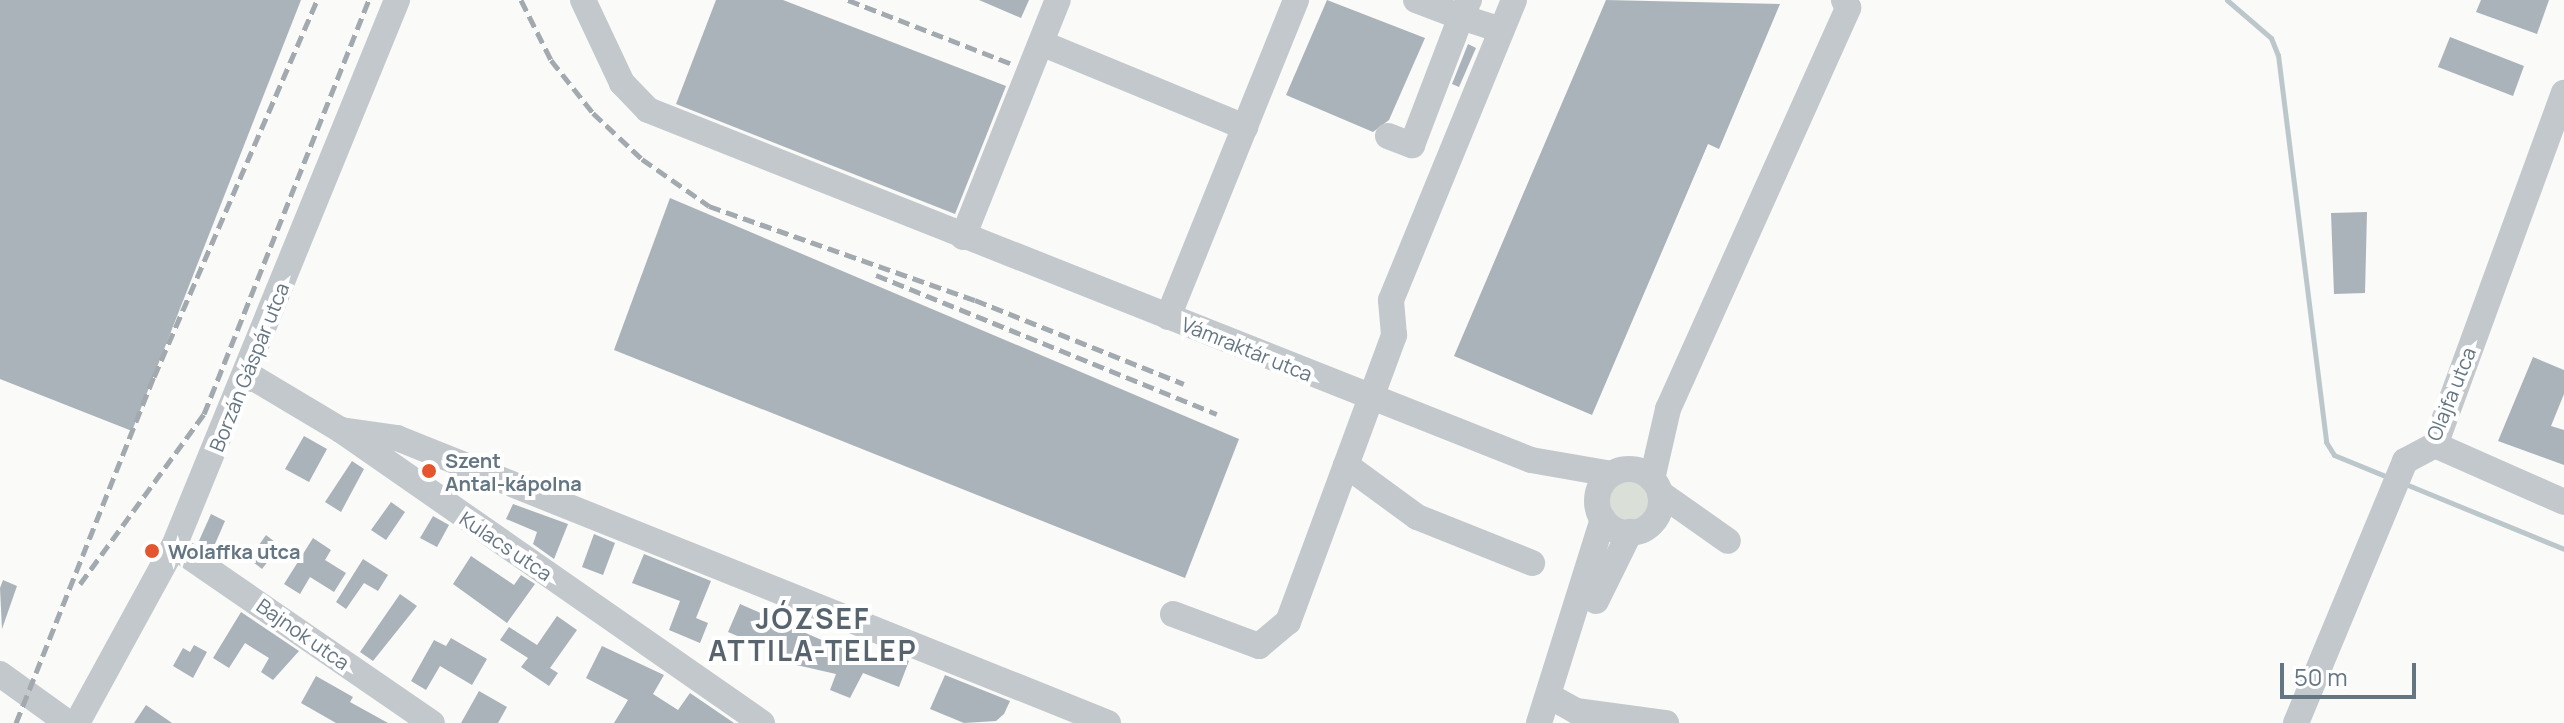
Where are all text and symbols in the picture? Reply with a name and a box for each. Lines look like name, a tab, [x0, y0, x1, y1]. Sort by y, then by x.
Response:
street label: Borzán Gáspár utca	[204, 279, 294, 455]
street label: Vámraktár utca	[1178, 312, 1316, 386]
street label: Olajfa utca	[2421, 344, 2481, 444]
place label: Szent Antal-kápolna	[445, 448, 582, 495]
marker: Szent Antal-kápolna	[420, 462, 438, 480]
street label: Kulacs utca	[455, 506, 557, 586]
place label: Wolaffka utca	[168, 539, 300, 563]
marker: Wolaffka utca	[143, 542, 161, 560]
street label: Bajnok utca	[252, 593, 354, 675]
district label: JÓZSEF ATTILA-TELEP	[707, 601, 919, 667]
scale bar	[2284, 647, 2420, 697]
text: 50 m	[2294, 660, 2348, 693]

